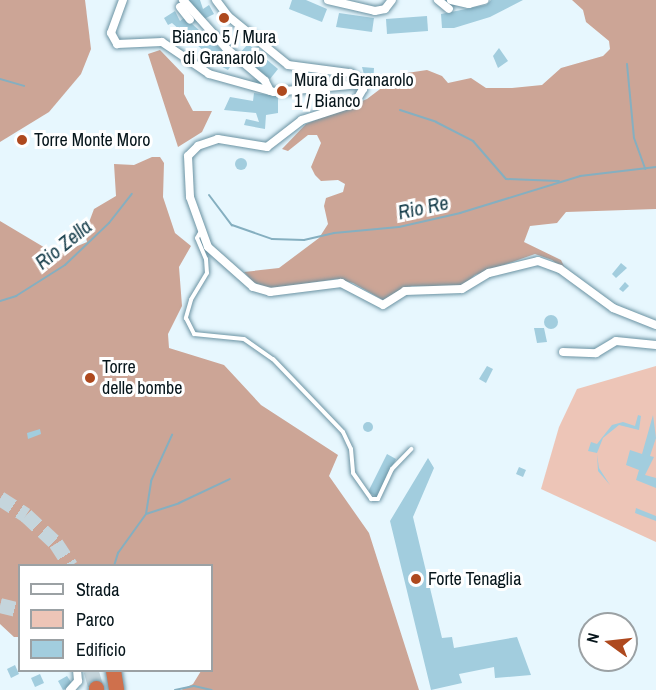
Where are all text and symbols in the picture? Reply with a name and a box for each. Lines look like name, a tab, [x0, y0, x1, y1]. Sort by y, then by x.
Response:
marker: Bianco 5 / Mura di Granarolo	[217, 11, 231, 25]
place label: Bianco 5 / Mura di Granarolo	[172, 27, 276, 70]
place label: Mura di Granarolo 1 / Bianco	[294, 70, 414, 112]
marker: Mura di Granarolo 1 / Bianco	[275, 84, 289, 98]
place label: Torre Monte Moro	[34, 129, 150, 151]
marker: Torre Monte Moro	[15, 133, 29, 147]
water label: Rio Re	[396, 190, 450, 224]
water label: Rio Zella	[30, 214, 96, 274]
place label: Torre delle bombe	[102, 357, 182, 400]
marker: Torre delle bombe	[83, 371, 97, 385]
legend	[18, 564, 213, 672]
place label: Forte Tenaglia	[428, 568, 522, 590]
marker: Forte Tenaglia	[409, 572, 423, 586]
text: Strada	[76, 577, 120, 602]
text: Parco	[76, 607, 115, 632]
north arrow	[578, 612, 638, 672]
text: N	[581, 630, 604, 645]
text: Edificio	[76, 637, 126, 662]

